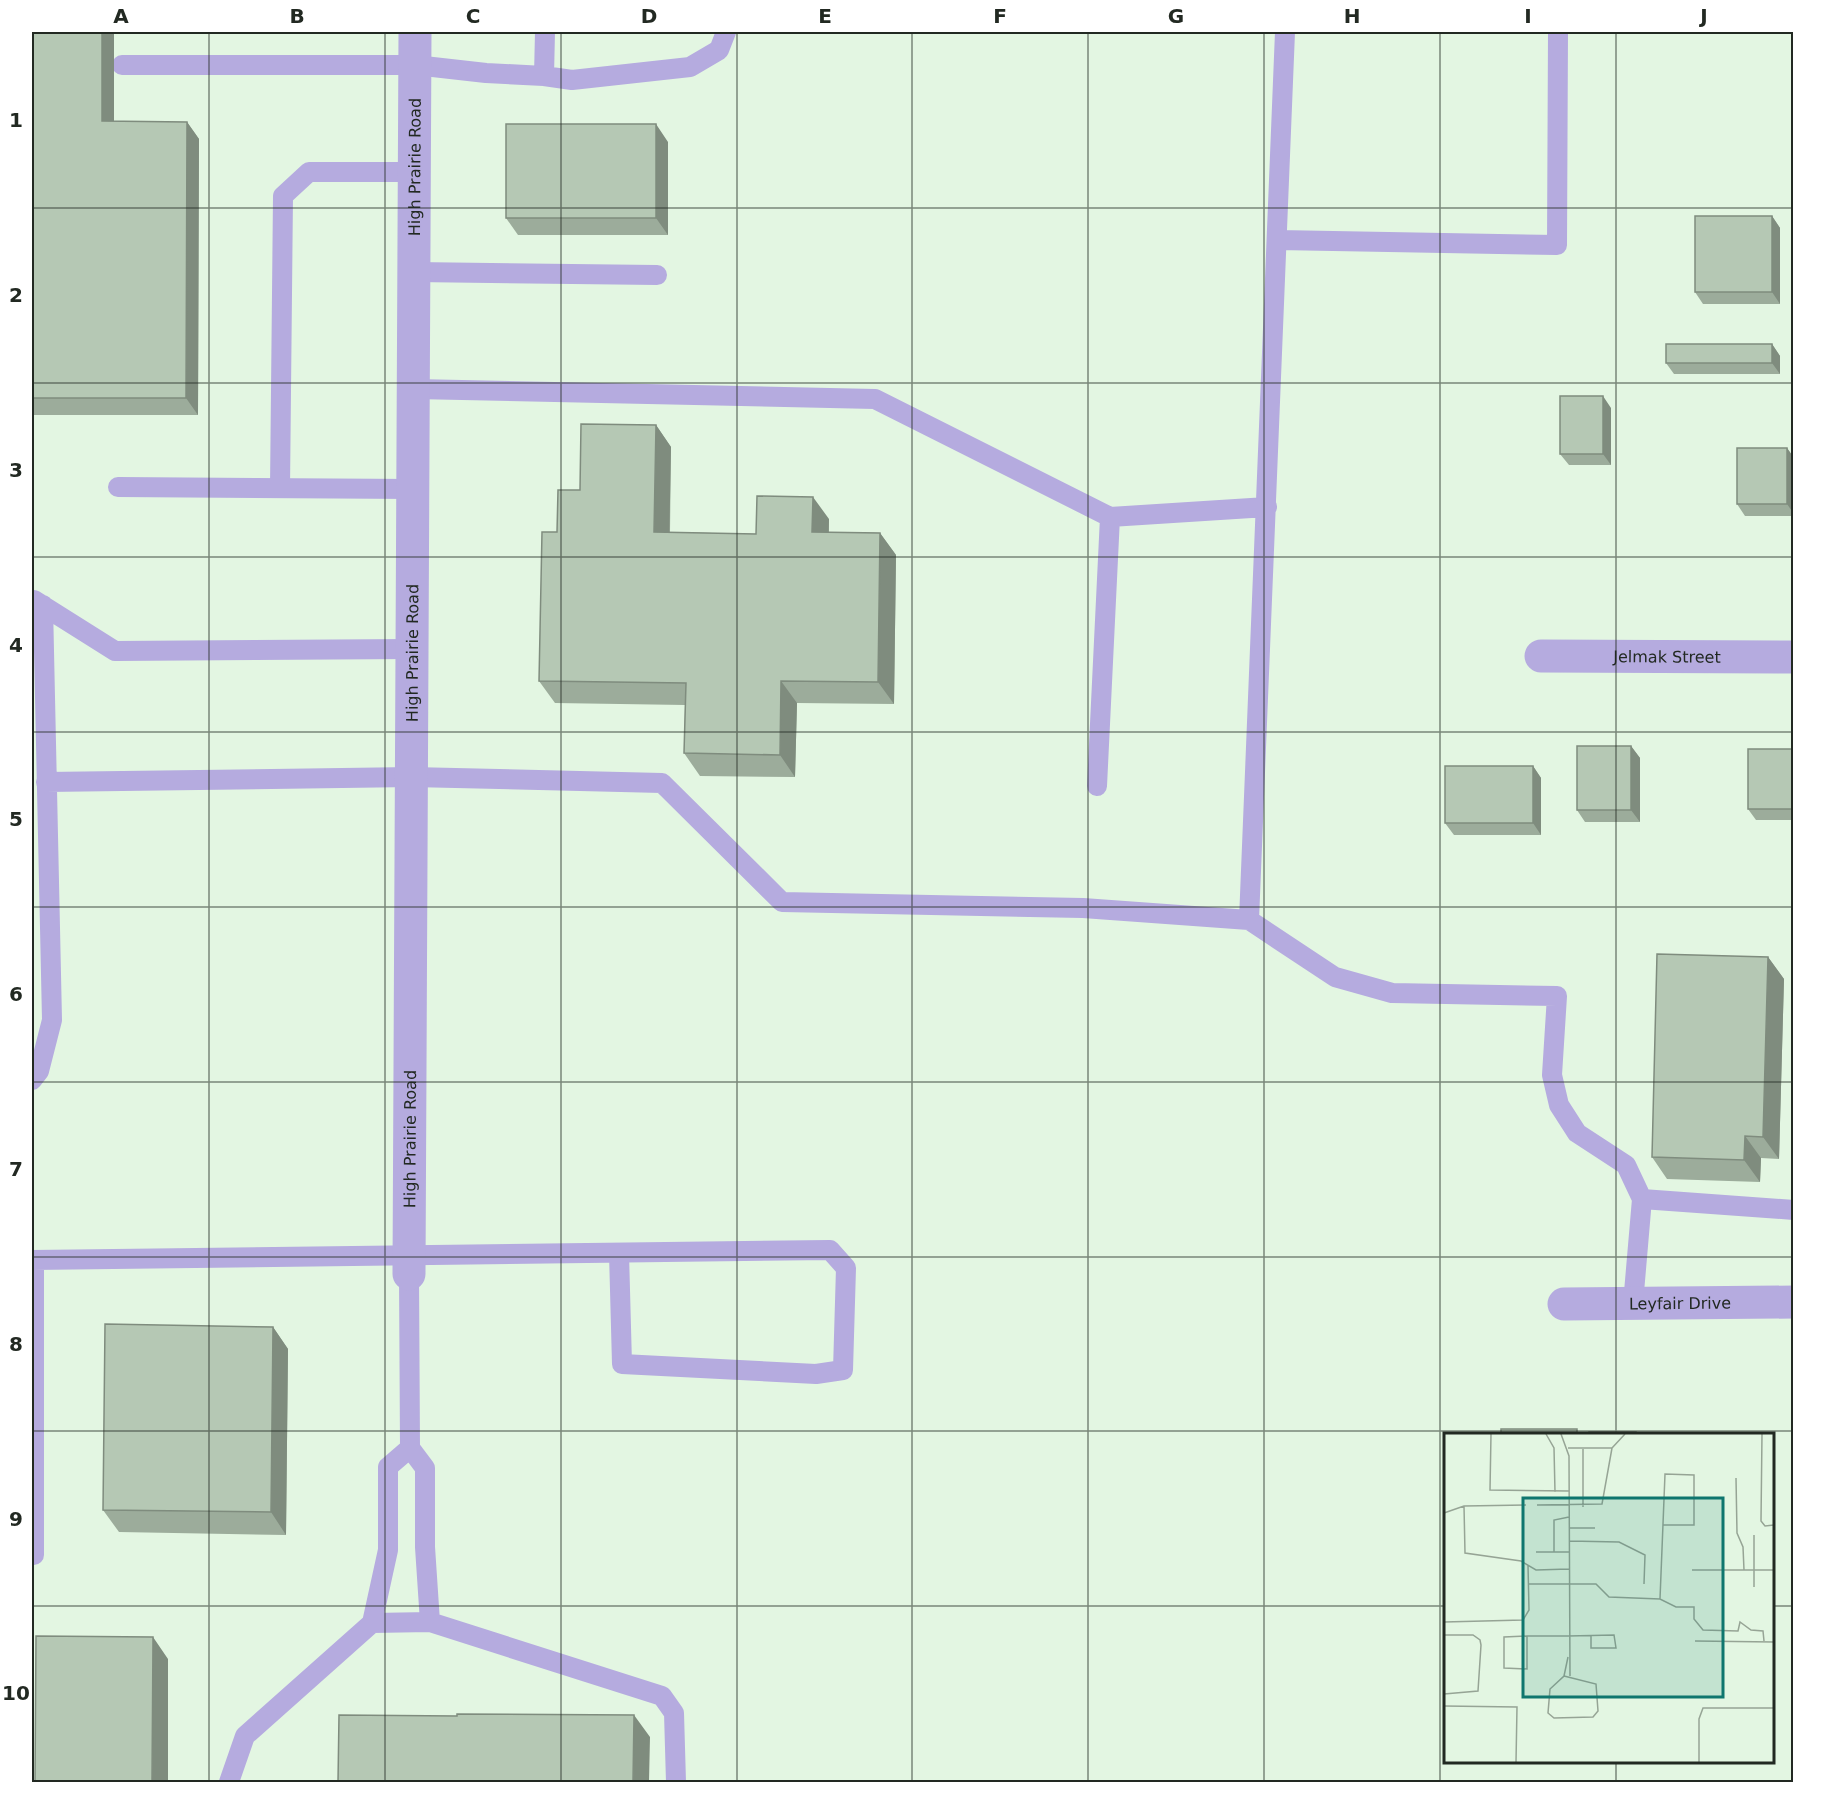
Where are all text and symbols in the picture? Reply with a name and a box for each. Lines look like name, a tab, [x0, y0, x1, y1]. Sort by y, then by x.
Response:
text: A	[113, 4, 129, 28]
text: B	[289, 4, 305, 28]
text: C	[466, 4, 480, 28]
text: D	[641, 4, 657, 28]
text: E	[818, 4, 832, 28]
text: F	[993, 4, 1007, 28]
text: G	[1168, 4, 1184, 28]
text: H	[1344, 4, 1360, 28]
text: I	[1524, 4, 1532, 28]
text: J	[1698, 4, 1708, 28]
street label: High Prairie Road	[405, 98, 424, 236]
text: 1	[9, 108, 23, 132]
text: 2	[9, 283, 23, 307]
text: 3	[9, 458, 23, 482]
street label: High Prairie Road	[402, 584, 422, 722]
text: 4	[9, 633, 23, 657]
street label: Jelmak Street	[1612, 647, 1721, 666]
text: 5	[9, 807, 23, 831]
text: 6	[9, 982, 23, 1006]
street label: High Prairie Road	[400, 1070, 419, 1208]
text: 7	[9, 1157, 23, 1181]
street label: Leyfair Drive	[1629, 1293, 1731, 1313]
text: 8	[9, 1332, 23, 1356]
inset map	[1444, 1433, 1774, 1763]
text: 9	[9, 1507, 23, 1531]
text: 10	[2, 1681, 30, 1705]

